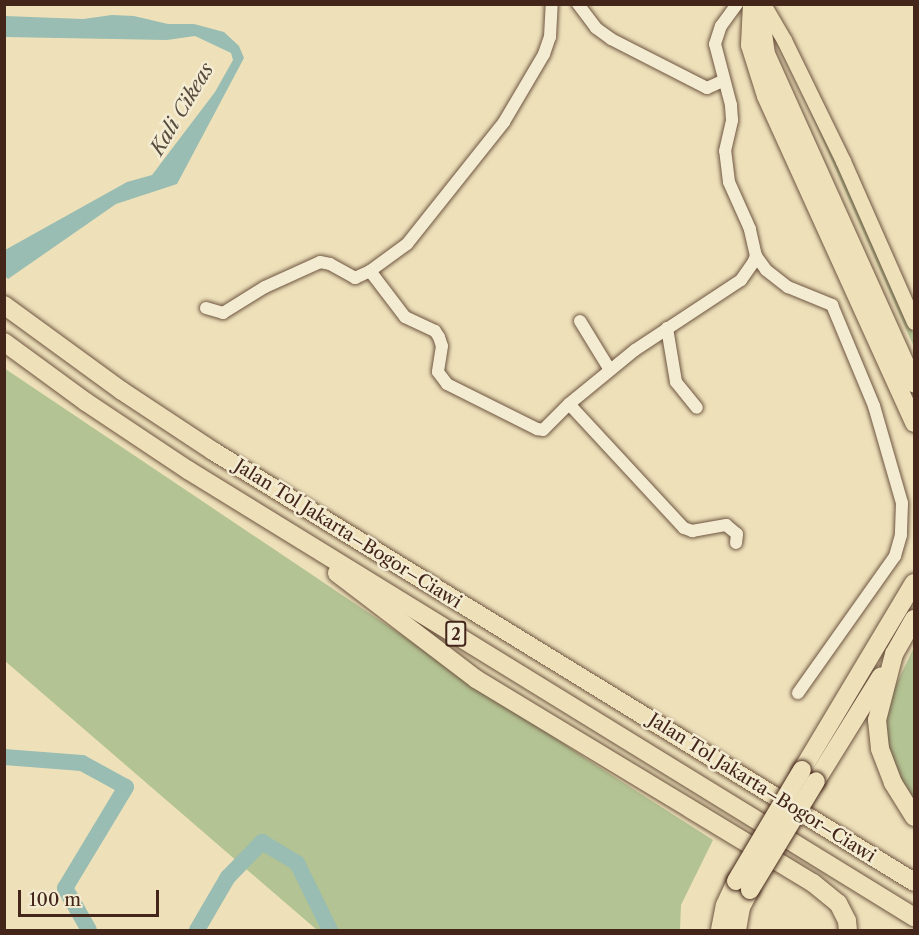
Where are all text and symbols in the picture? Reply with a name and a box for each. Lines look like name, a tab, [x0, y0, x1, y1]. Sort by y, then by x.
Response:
water label: Kali Cikeas	[145, 58, 219, 160]
street label: Jalan Tol Jakarta–Bogor–Ciawi	[230, 455, 466, 613]
road number: 2	[444, 621, 468, 647]
street label: Jalan Tol Jakarta–Bogor–Ciawi	[644, 709, 880, 867]
scale bar	[21, 878, 162, 916]
text: 100 m	[29, 889, 81, 911]

